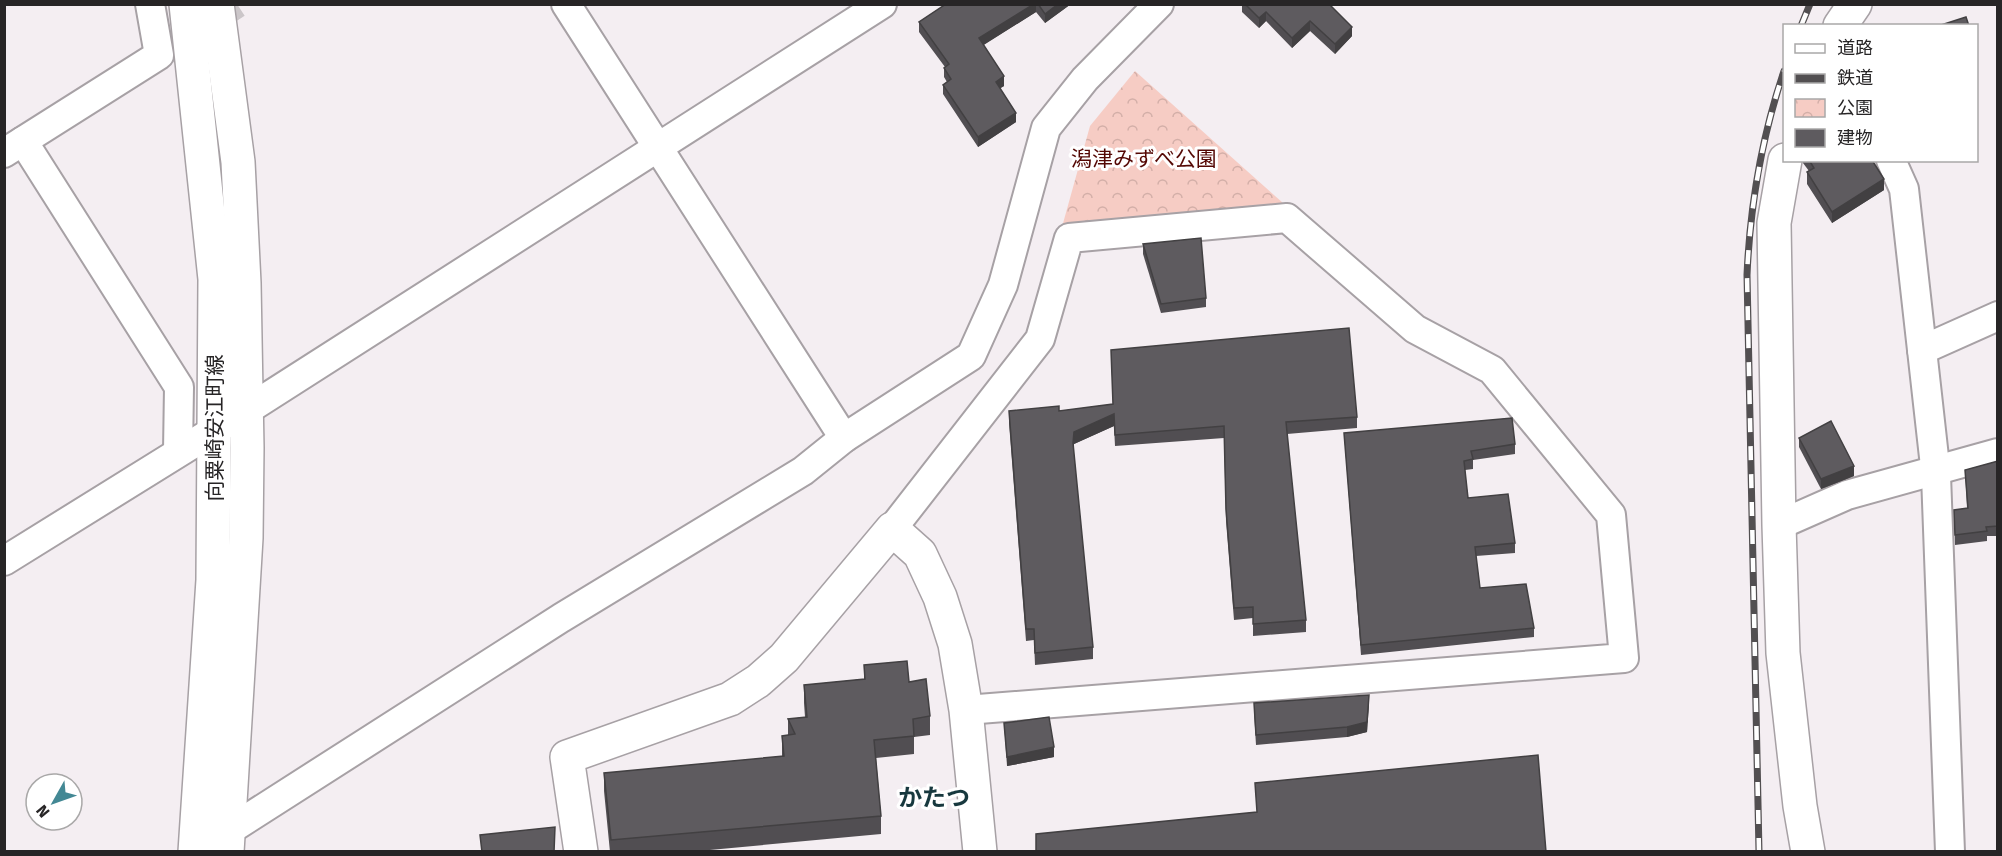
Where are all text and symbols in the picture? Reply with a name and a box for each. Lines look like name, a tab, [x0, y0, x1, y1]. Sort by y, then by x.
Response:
legend	[1783, 24, 1978, 162]
text: 道路	[1837, 37, 1873, 59]
text: 鉄道	[1837, 67, 1873, 89]
text: 公園	[1837, 97, 1873, 119]
text: 建物	[1837, 127, 1873, 149]
park label: 潟津みずべ公園	[1071, 146, 1217, 172]
street label: 向粟崎安江町線	[202, 355, 228, 502]
north arrow	[24, 772, 84, 832]
district label: かたつ	[898, 784, 970, 812]
text: N	[32, 801, 54, 821]

